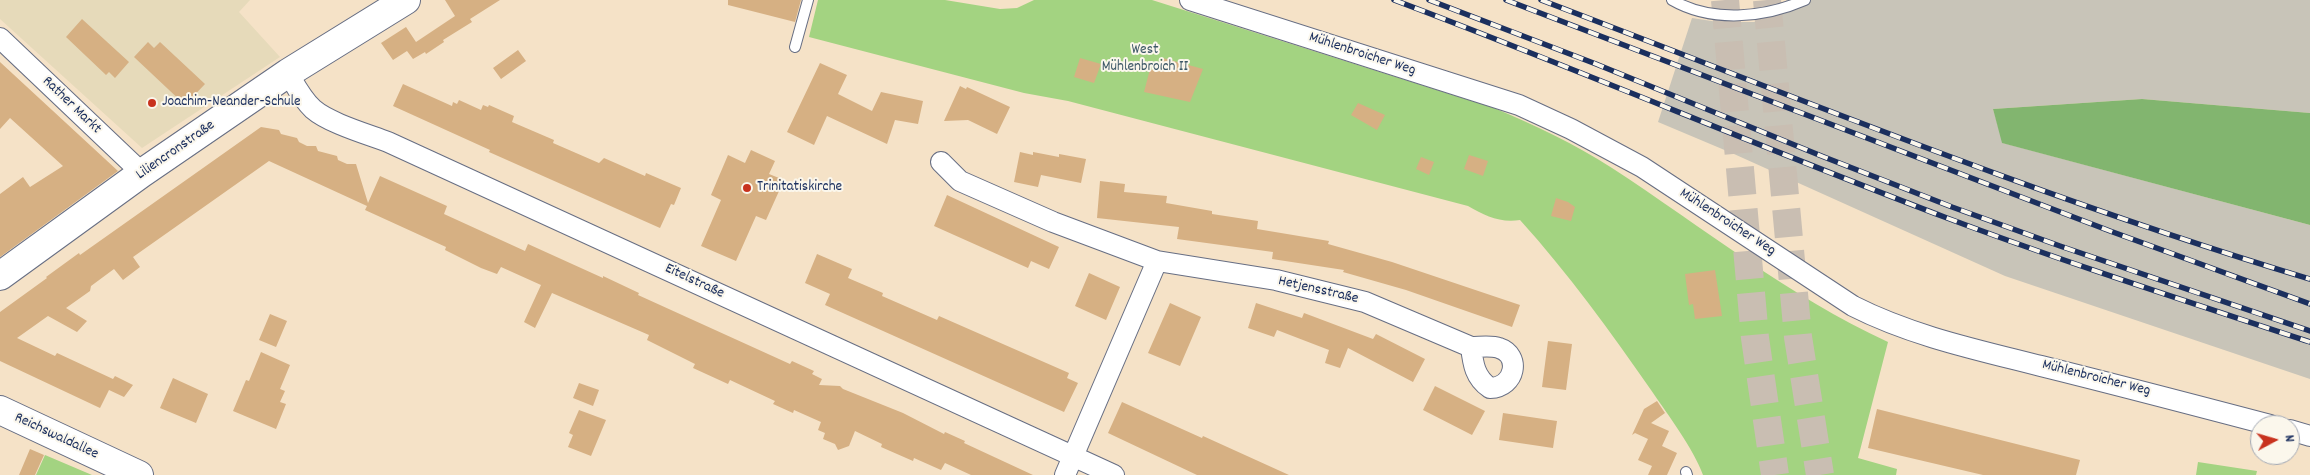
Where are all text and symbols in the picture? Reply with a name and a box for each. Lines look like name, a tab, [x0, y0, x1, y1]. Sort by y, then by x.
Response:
street label: Mühlenbroicher Weg	[1306, 29, 1418, 81]
park label: West Mühlenbroich II	[1102, 42, 1188, 77]
street label: Rather Markt	[38, 73, 104, 139]
place label: Joachim-Neander-Schule	[162, 94, 301, 112]
marker: Joachim-Neander-Schule	[146, 97, 158, 109]
street label: Liliencronstraße	[133, 117, 219, 185]
place label: Trinitatiskirche	[757, 179, 842, 197]
marker: Trinitatiskirche	[741, 182, 753, 194]
street label: Mühlenbroicher Weg	[1676, 185, 1778, 261]
street label: Eitelstraße	[661, 260, 727, 304]
street label: Hetjensstraße	[1276, 273, 1360, 309]
street label: Mühlenbroicher Weg	[2040, 357, 2152, 401]
street label: Reichswaldallee	[11, 410, 101, 464]
north arrow	[2250, 415, 2300, 465]
text: N	[2279, 434, 2299, 443]

